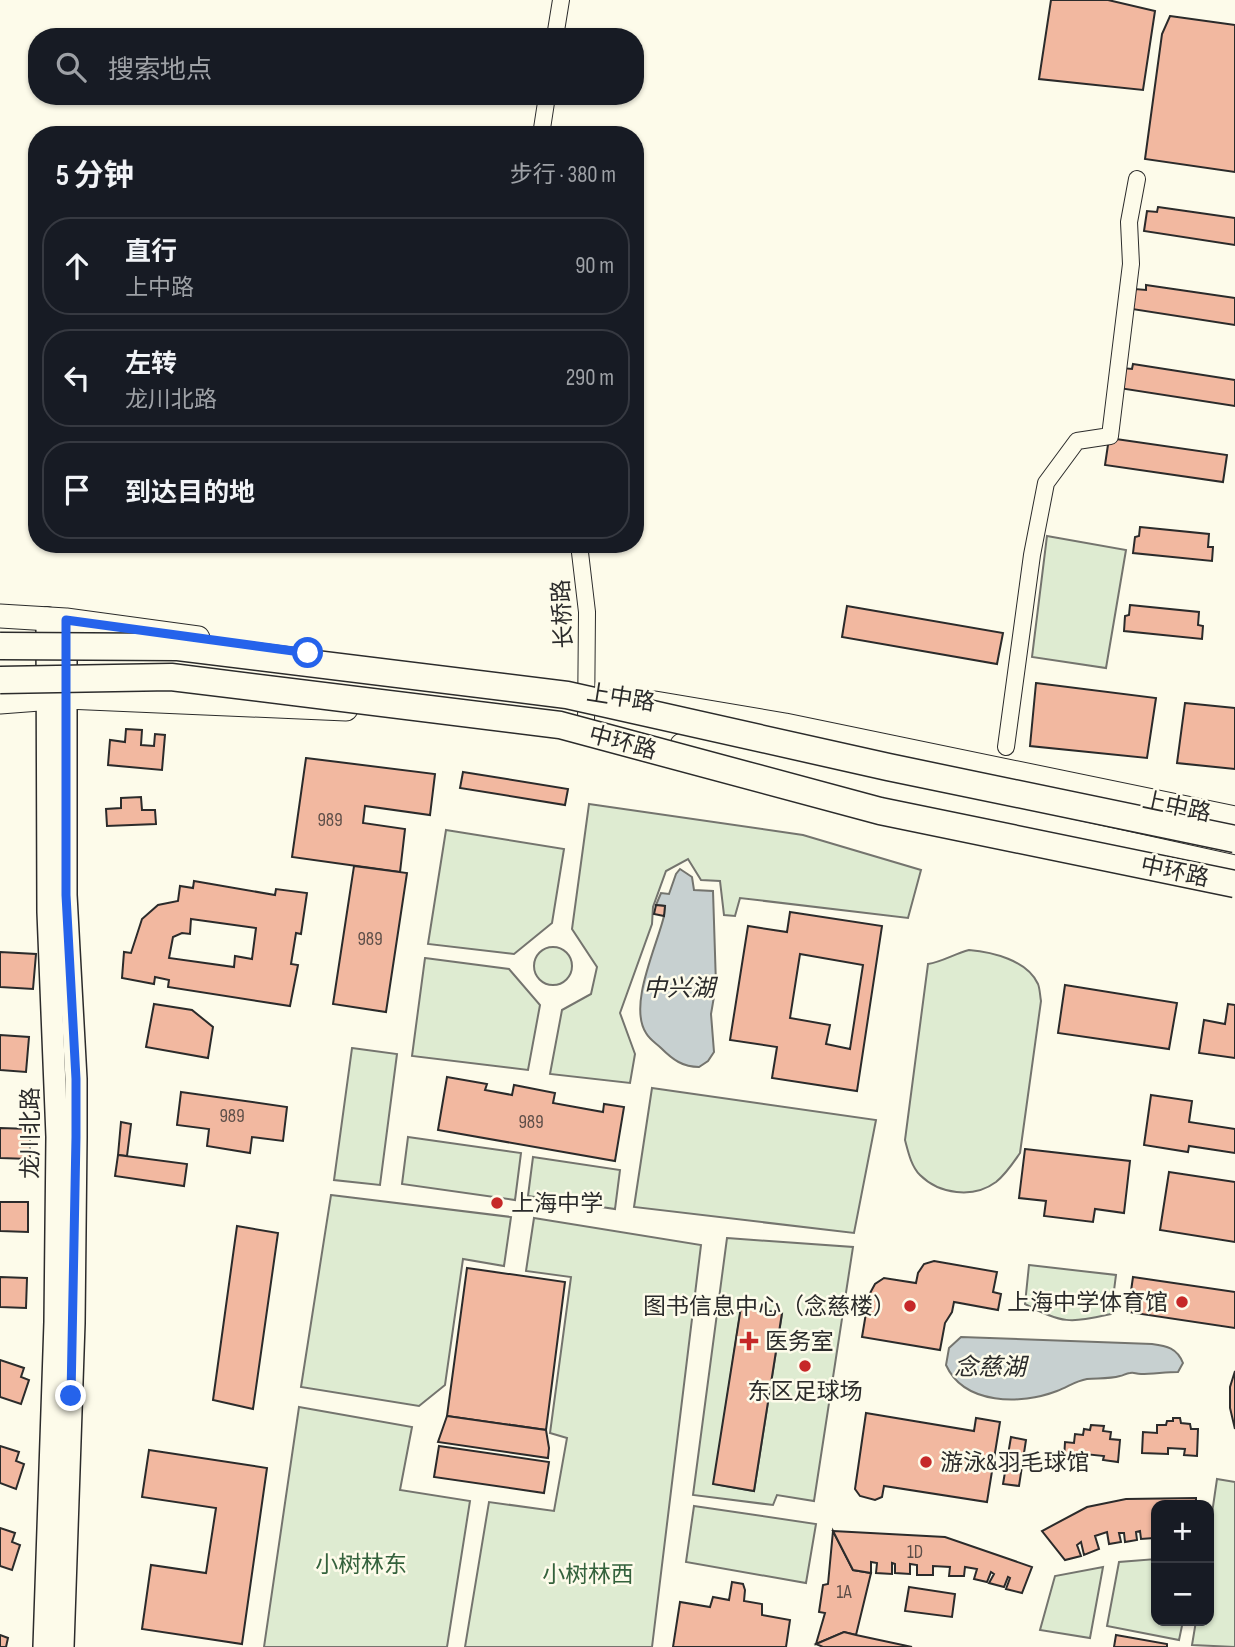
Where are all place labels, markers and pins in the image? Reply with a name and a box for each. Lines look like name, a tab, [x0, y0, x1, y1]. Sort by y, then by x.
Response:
place label: 上海中学	[511, 1190, 603, 1218]
marker: 上海中学	[489, 1195, 505, 1211]
place label: 上海中学体育馆	[1007, 1289, 1168, 1317]
place label: 图书信息中心（念慈楼）	[643, 1293, 896, 1321]
marker: 上海中学体育馆	[1174, 1294, 1190, 1310]
marker: 图书信息中心（念慈楼）	[902, 1298, 918, 1314]
place label: 医务室	[765, 1328, 834, 1356]
marker: 医务室	[739, 1331, 759, 1351]
marker: 东区足球场	[797, 1358, 813, 1374]
place label: 东区足球场	[748, 1378, 863, 1406]
place label: 游泳&羽毛球馆	[940, 1449, 1090, 1477]
marker: 游泳&羽毛球馆	[918, 1454, 934, 1470]

